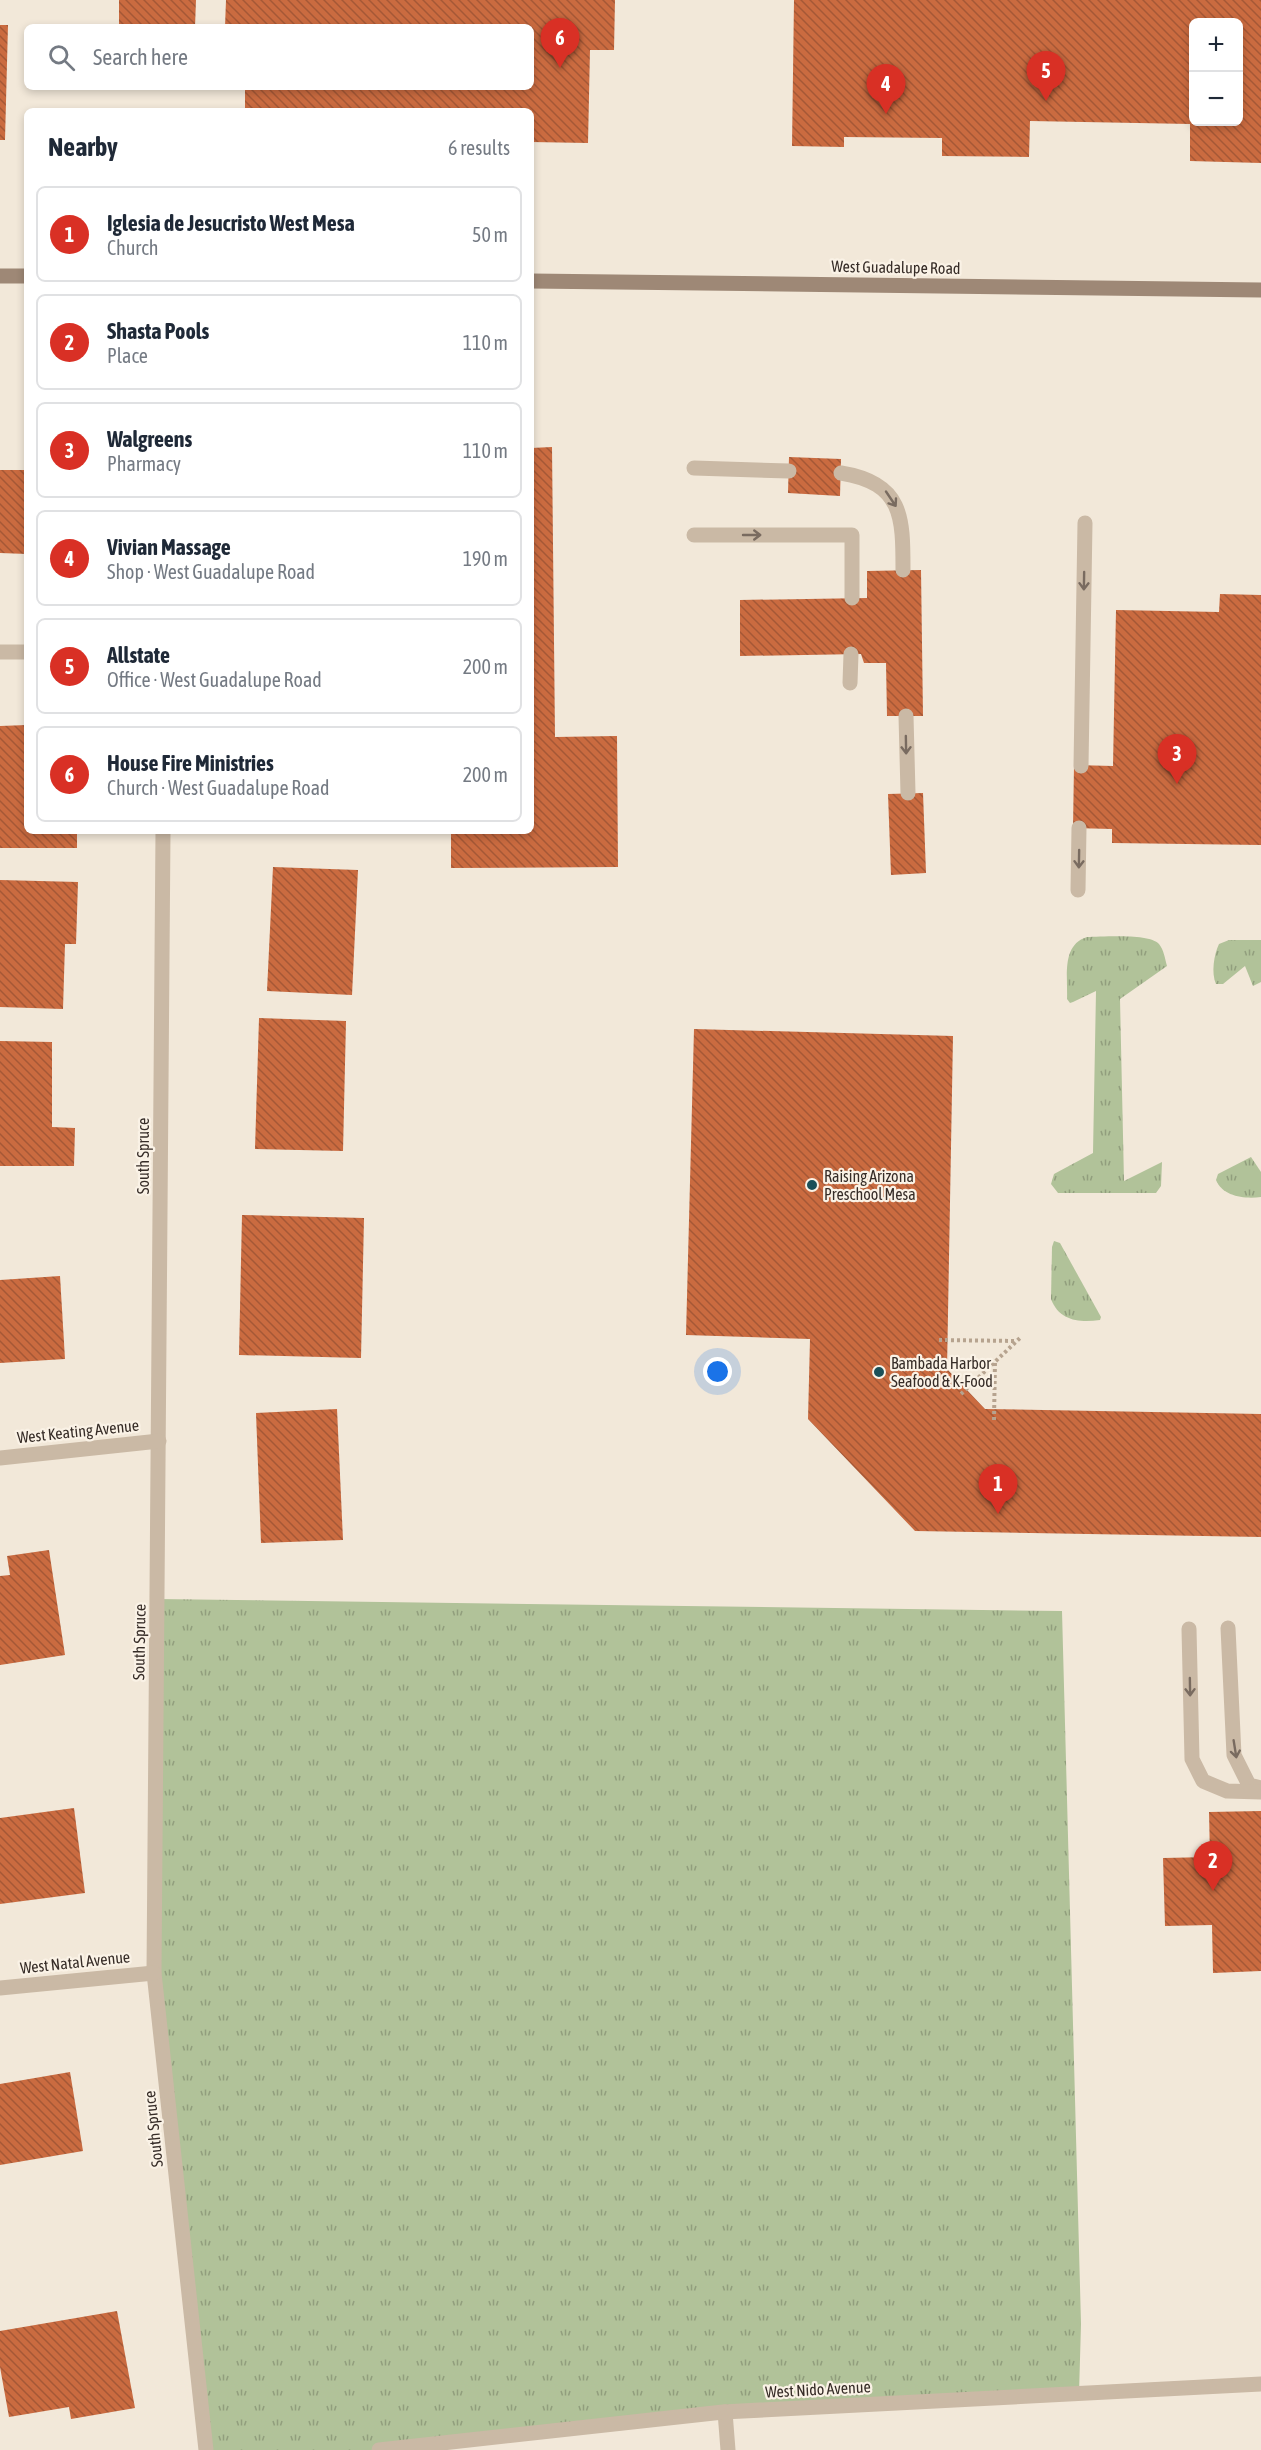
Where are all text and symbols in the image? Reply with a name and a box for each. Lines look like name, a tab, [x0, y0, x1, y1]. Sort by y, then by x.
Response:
map controls	[1189, 18, 1243, 126]
button: +	[1189, 18, 1243, 72]
pin: 6	[540, 19, 580, 68]
search box	[24, 24, 534, 90]
icon: search	[45, 41, 78, 74]
text: Search here	[93, 44, 188, 70]
pin: 5	[1026, 51, 1066, 101]
pin: 4	[866, 64, 906, 114]
button: −	[1189, 72, 1243, 126]
text: Nearby	[48, 132, 118, 162]
text: 6 results	[448, 136, 510, 159]
text: Iglesia de Jesucristo West Mesa	[107, 210, 355, 236]
text: 1	[65, 223, 74, 246]
text: 50 m	[472, 223, 508, 246]
text: Church	[107, 236, 158, 259]
street label: West Guadalupe Road	[831, 257, 961, 278]
text: Shasta Pools	[107, 318, 209, 344]
text: 2	[65, 331, 74, 354]
text: 110 m	[463, 331, 508, 354]
text: Place	[107, 344, 148, 367]
text: Walgreens	[107, 426, 192, 452]
text: 3	[65, 439, 74, 462]
text: 110 m	[463, 439, 508, 462]
text: Pharmacy	[107, 452, 181, 475]
one-way arrow	[884, 491, 897, 508]
one-way arrow	[742, 529, 762, 541]
text: Vivian Massage	[107, 534, 231, 560]
text: 4	[65, 547, 74, 570]
text: 190 m	[463, 547, 508, 570]
text: Shop · West Guadalupe Road	[107, 560, 315, 583]
one-way arrow	[1078, 570, 1090, 590]
text: Allstate	[107, 642, 170, 668]
text: 5	[65, 655, 74, 678]
text: 200 m	[463, 655, 508, 678]
text: Office · West Guadalupe Road	[107, 668, 322, 691]
pin: 3	[1158, 734, 1196, 784]
one-way arrow	[901, 735, 912, 755]
text: House Fire Ministries	[107, 750, 274, 776]
text: 6	[65, 763, 74, 786]
text: 200 m	[463, 763, 508, 786]
text: Church · West Guadalupe Road	[107, 776, 329, 799]
one-way arrow	[1073, 849, 1085, 869]
street label: South Spruce	[134, 1118, 153, 1194]
place label: Raising Arizona Preschool Mesa	[824, 1167, 916, 1203]
marker: Raising Arizona Preschool Mesa	[805, 1178, 819, 1192]
place label: Bambada Harbor Seafood & K-Food	[891, 1354, 993, 1390]
your location	[703, 1357, 732, 1386]
marker: Bambada Harbor Seafood & K-Food	[872, 1365, 886, 1379]
street label: West Keating Avenue	[16, 1416, 140, 1447]
pin: 1	[978, 1464, 1018, 1514]
street label: South Spruce	[129, 1604, 150, 1680]
one-way arrow	[1184, 1677, 1196, 1697]
one-way arrow	[1230, 1739, 1241, 1758]
pin: 2	[1194, 1842, 1232, 1891]
street label: West Natal Avenue	[19, 1947, 131, 1977]
street label: South Spruce	[140, 2090, 167, 2168]
street label: West Nido Avenue	[765, 2377, 871, 2401]

